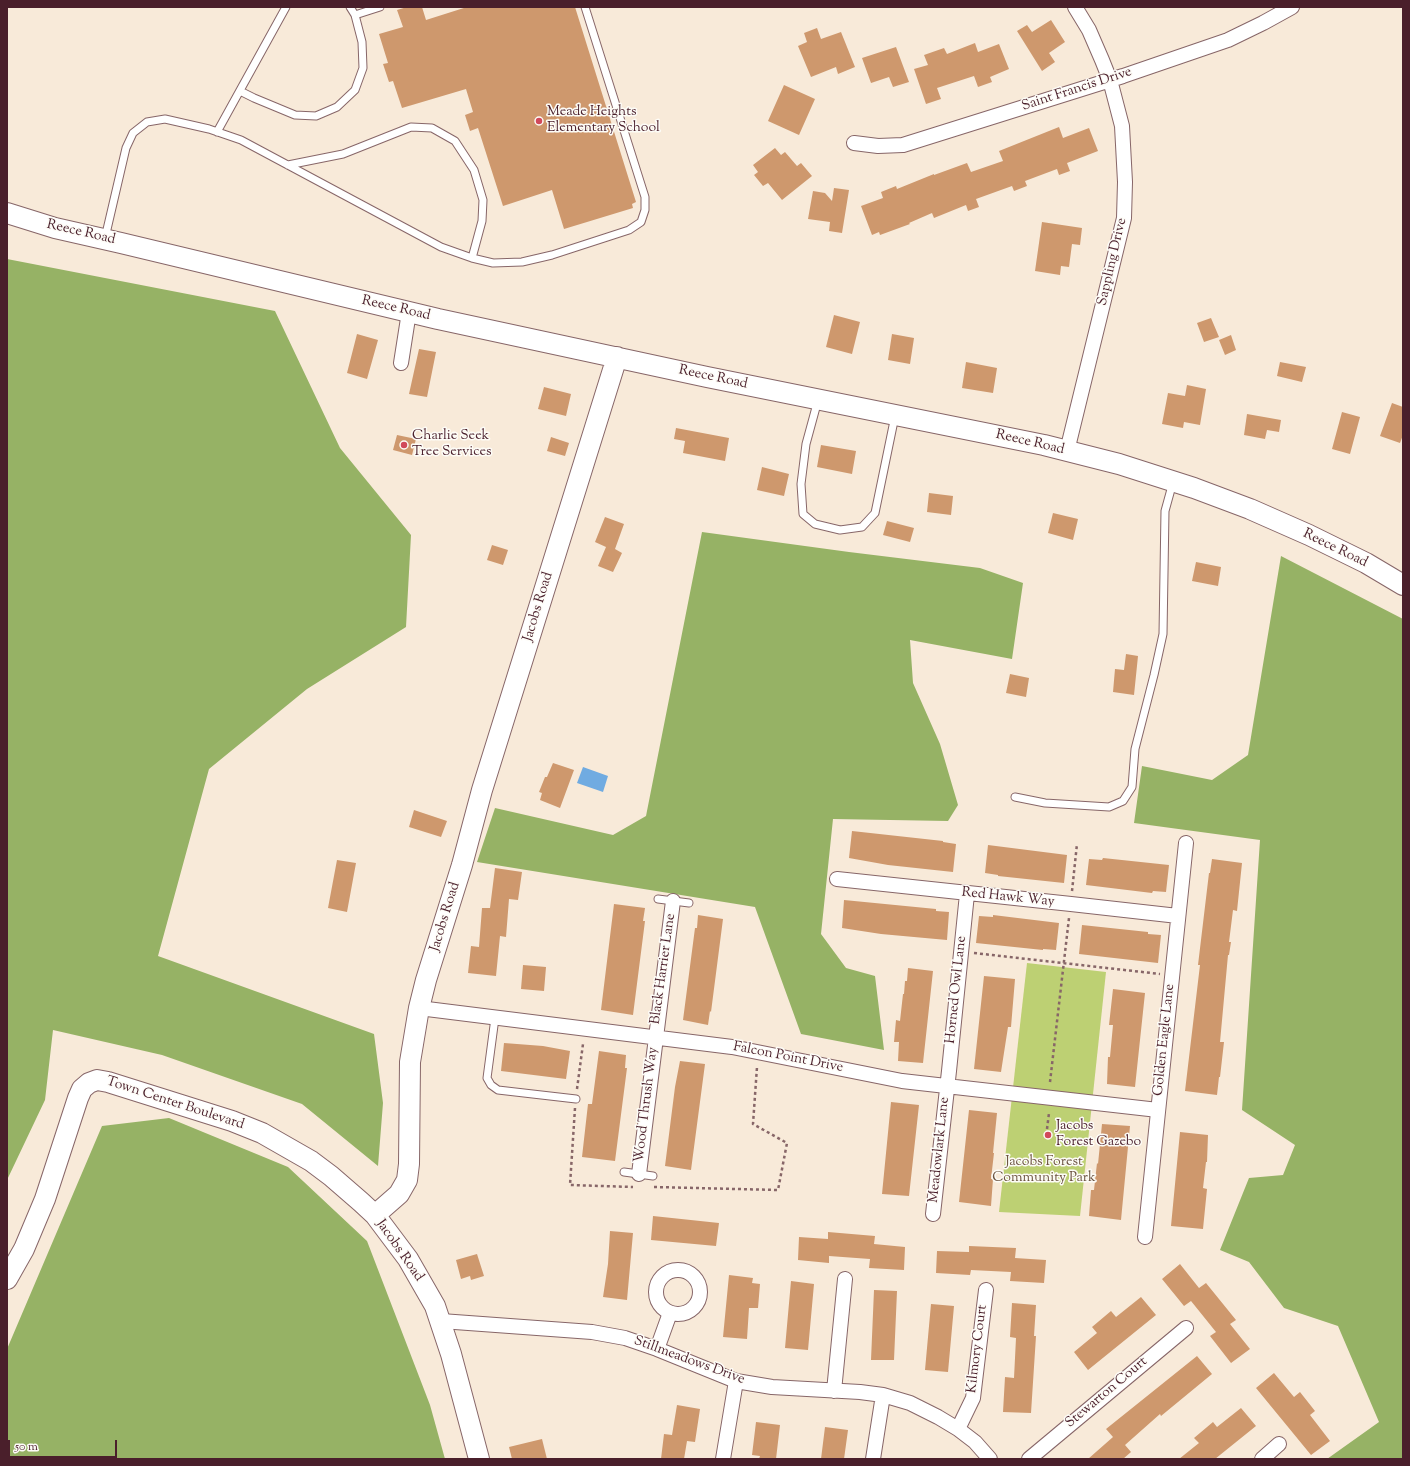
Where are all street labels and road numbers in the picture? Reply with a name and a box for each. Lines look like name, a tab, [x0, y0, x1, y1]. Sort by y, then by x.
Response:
street label: Saint Francis Drive	[1020, 64, 1134, 116]
street label: Reece Road	[45, 217, 117, 249]
street label: Sappling Drive	[1095, 217, 1131, 307]
street label: Reece Road	[360, 293, 432, 325]
street label: Reece Road	[677, 363, 749, 393]
street label: Reece Road	[994, 427, 1066, 459]
street label: Reece Road	[1300, 526, 1370, 572]
street label: Jacobs Road	[520, 570, 558, 644]
street label: Jacobs Road	[427, 880, 465, 954]
street label: Red Hawk Way	[961, 885, 1055, 911]
street label: Black Harrier Lane	[648, 912, 680, 1026]
street label: Horned Owl Lane	[943, 935, 971, 1045]
street label: Golden Eagle Lane	[1151, 983, 1179, 1097]
street label: Falcon Point Drive	[732, 1039, 844, 1077]
street label: Wood Thrush Way	[632, 1046, 662, 1164]
street label: Town Center Boulevard	[104, 1074, 246, 1134]
street label: Meadowlark Lane	[926, 1096, 954, 1204]
street label: Jacobs Road	[372, 1217, 426, 1285]
street label: Kilmory Court	[964, 1304, 992, 1394]
street label: Stillmeadows Drive	[631, 1333, 747, 1389]
street label: Stewarton Court	[1063, 1354, 1151, 1432]

